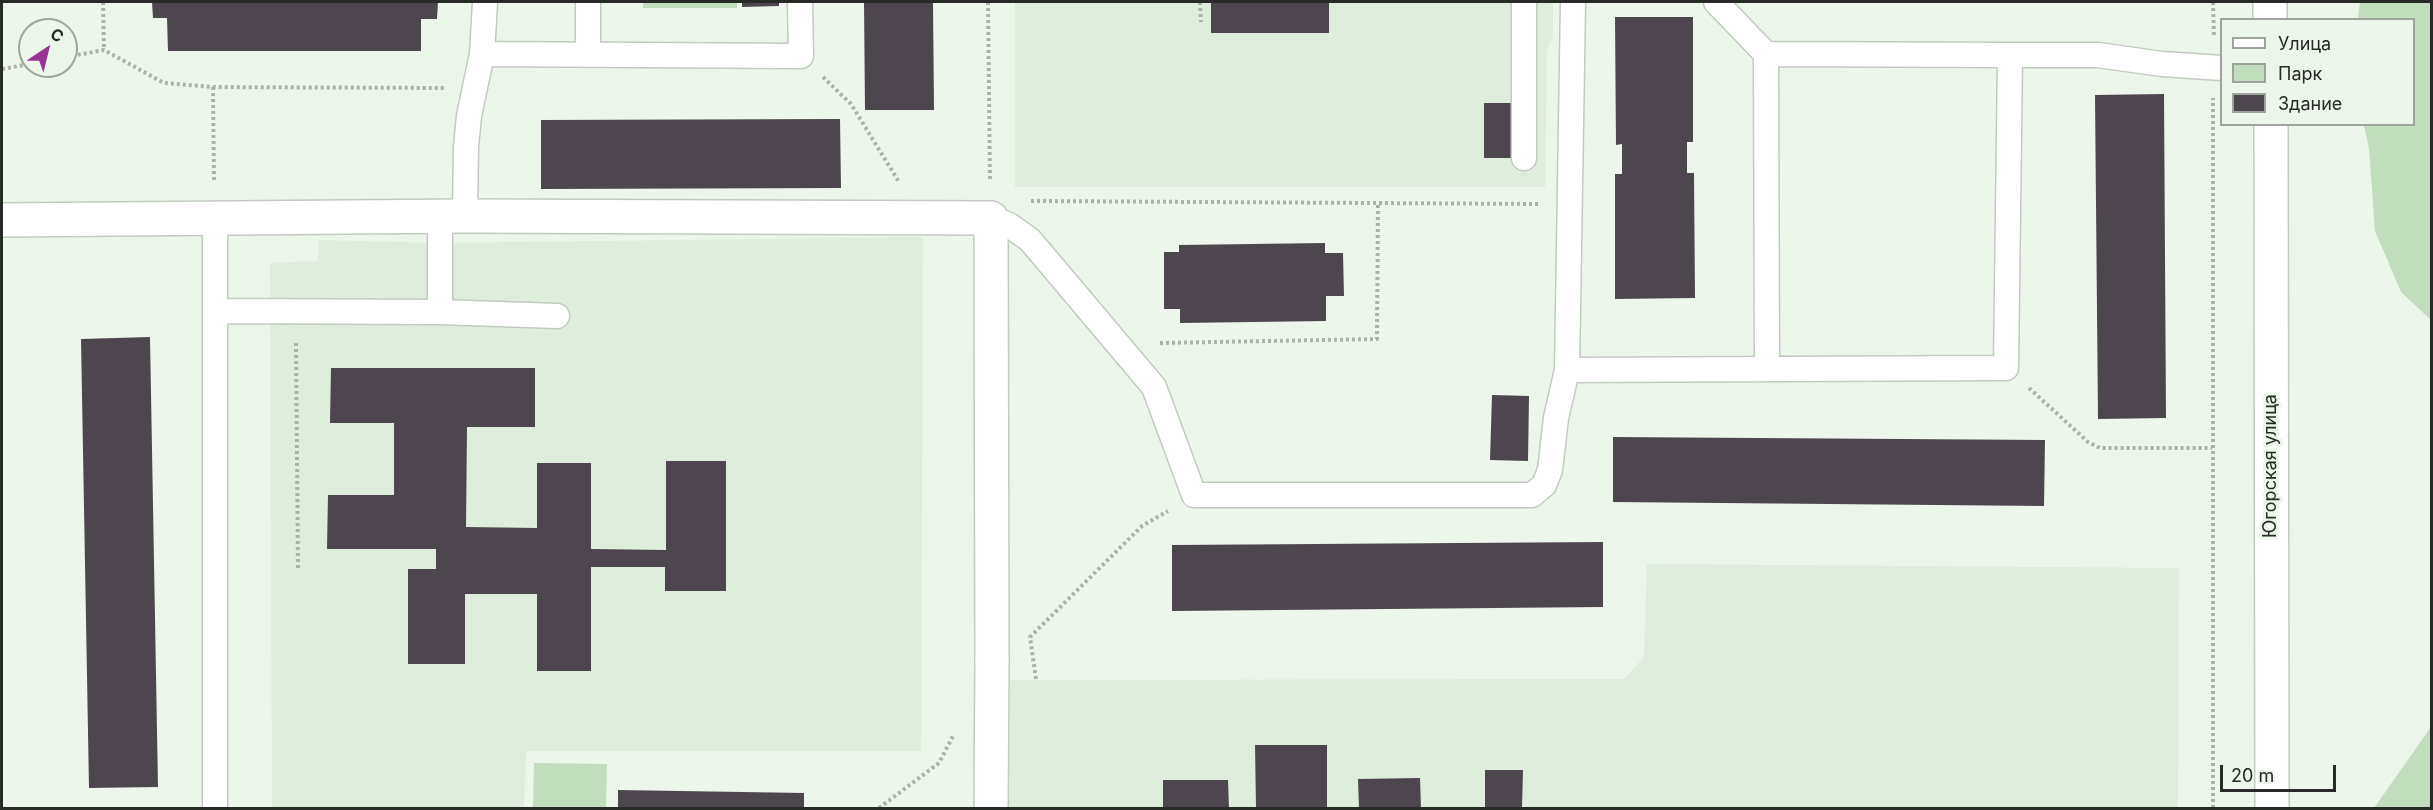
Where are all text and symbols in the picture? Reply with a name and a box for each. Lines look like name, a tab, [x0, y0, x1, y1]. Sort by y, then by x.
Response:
north arrow	[18, 18, 78, 78]
legend	[2220, 18, 2415, 126]
text: С	[47, 23, 68, 46]
text: Улица	[2278, 33, 2331, 54]
text: Парк	[2278, 63, 2322, 84]
text: Здание	[2278, 93, 2342, 114]
street label: Югорская улица	[2260, 394, 2282, 538]
scale bar	[2223, 753, 2338, 791]
text: 20 m	[2231, 765, 2274, 786]

